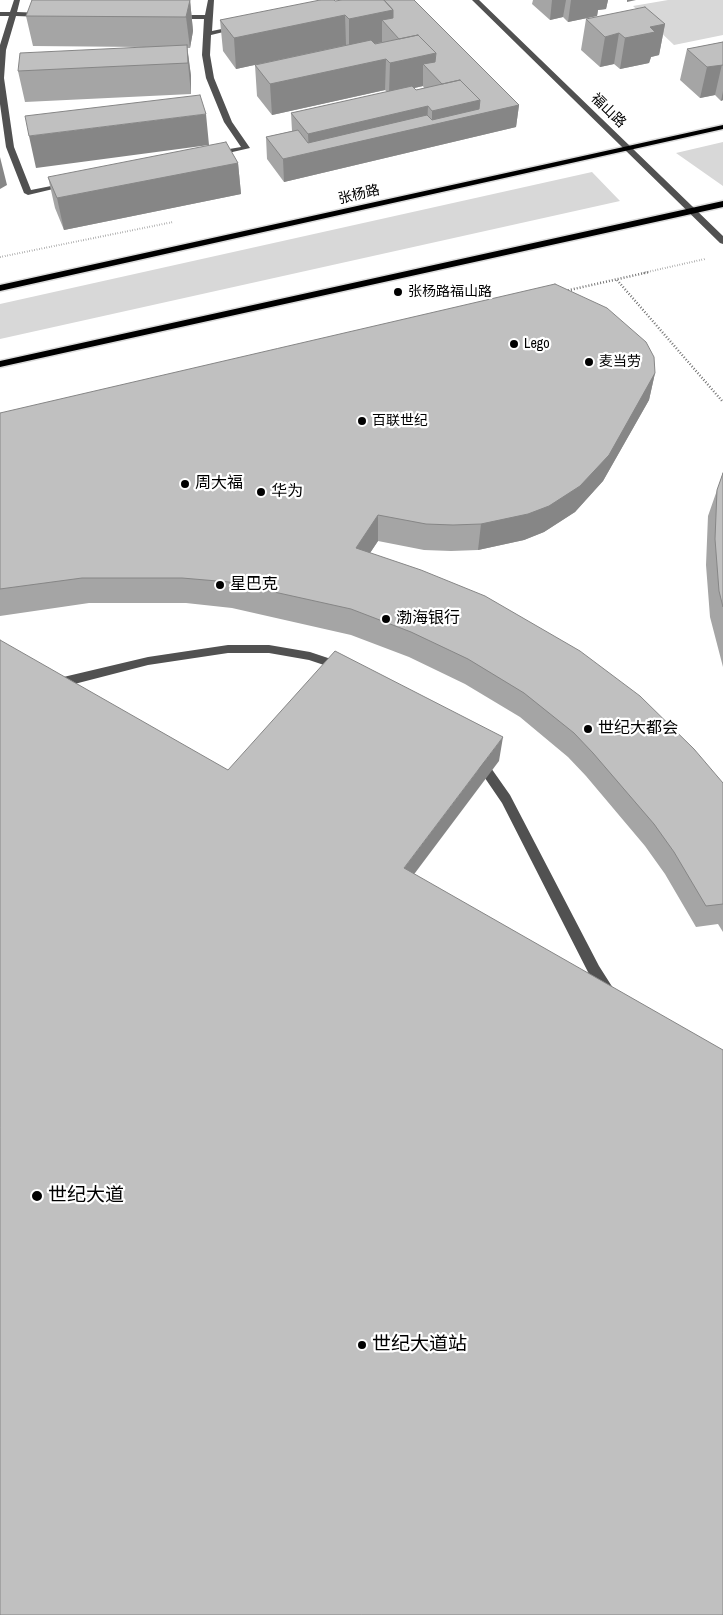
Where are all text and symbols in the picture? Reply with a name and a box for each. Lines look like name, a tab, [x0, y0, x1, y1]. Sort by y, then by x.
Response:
street label: 福山路	[587, 90, 629, 132]
street label: 张杨路	[337, 182, 381, 208]
place label: 张杨路福山路	[408, 284, 492, 300]
marker: 张杨路福山路	[392, 286, 404, 298]
place label: Lego	[524, 336, 550, 352]
marker: Lego	[508, 338, 520, 350]
place label: 麦当劳	[599, 354, 641, 370]
marker: 麦当劳	[583, 356, 595, 368]
place label: 百联世纪	[372, 413, 428, 429]
marker: 百联世纪	[356, 415, 368, 427]
place label: 周大福	[195, 474, 243, 494]
marker: 周大福	[179, 478, 191, 490]
place label: 华为	[271, 482, 303, 502]
marker: 华为	[255, 486, 267, 498]
place label: 星巴克	[230, 575, 278, 595]
marker: 星巴克	[214, 579, 226, 591]
place label: 渤海银行	[396, 609, 460, 629]
marker: 渤海银行	[380, 613, 392, 625]
place label: 世纪大都会	[598, 719, 678, 739]
marker: 世纪大都会	[582, 723, 594, 735]
place label: 世纪大道	[48, 1185, 124, 1207]
marker: 世纪大道	[30, 1189, 44, 1203]
place label: 世纪大道站	[372, 1334, 467, 1356]
marker: 世纪大道站	[356, 1339, 368, 1351]

